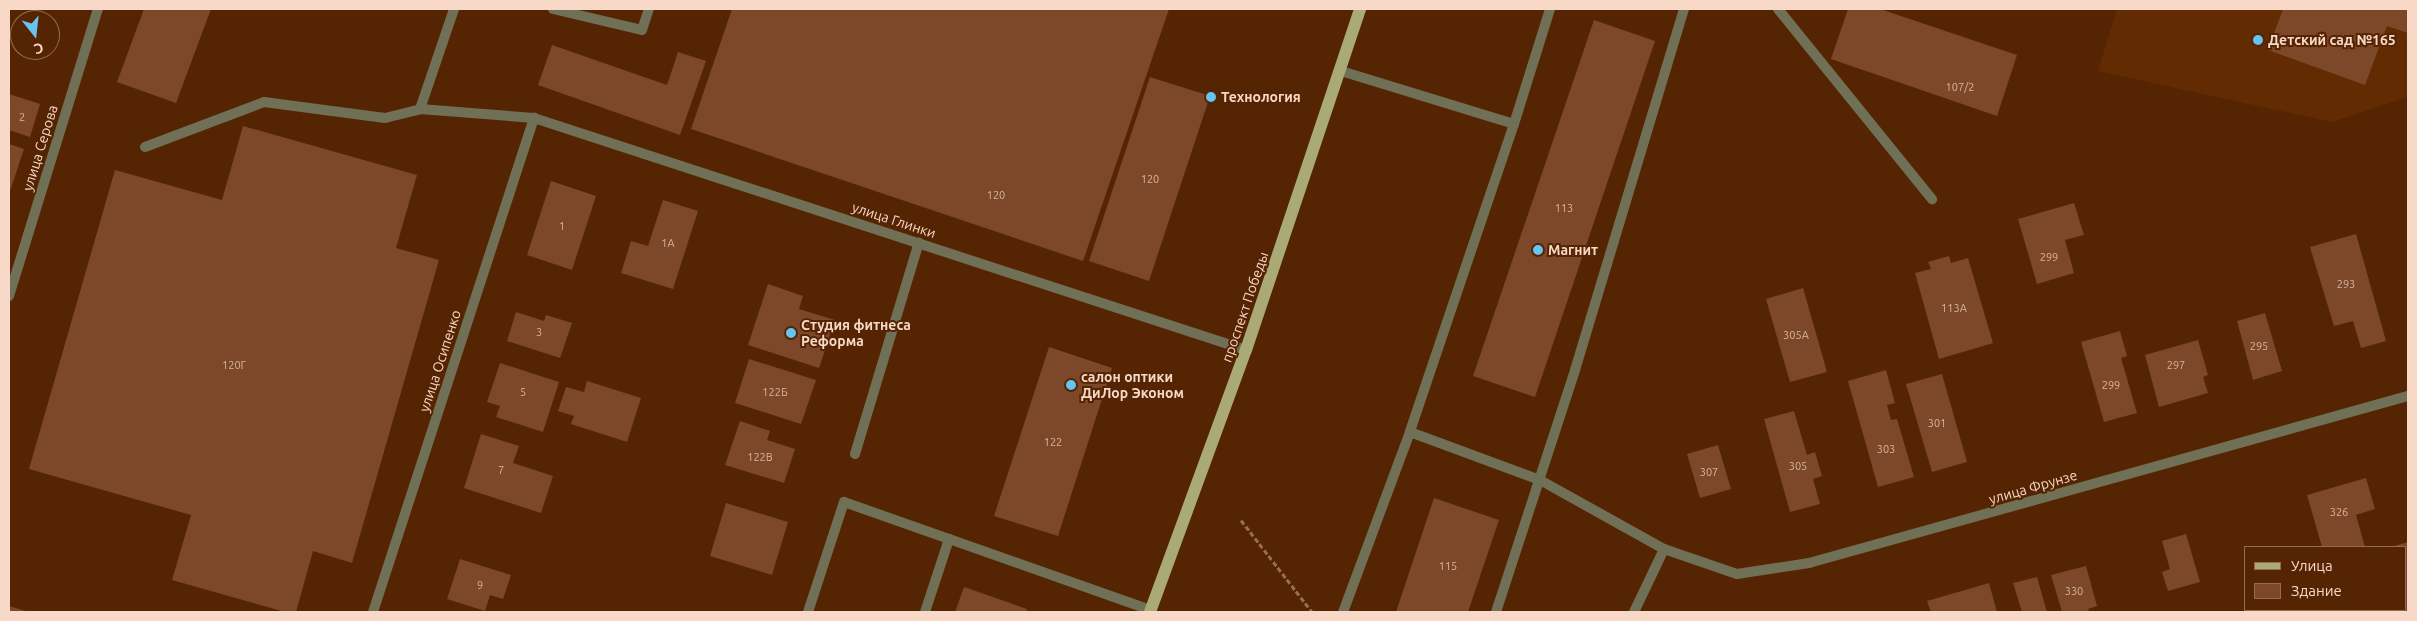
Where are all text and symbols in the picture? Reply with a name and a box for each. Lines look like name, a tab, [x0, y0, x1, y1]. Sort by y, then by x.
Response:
north arrow	[10, 10, 60, 60]
place label: Детский сад №165	[2268, 32, 2396, 48]
marker: Детский сад №165	[2252, 34, 2264, 46]
text: С	[32, 40, 45, 57]
house number: 107/2	[1946, 80, 1974, 94]
place label: Технология	[1221, 89, 1301, 105]
marker: Технология	[1205, 91, 1217, 103]
street label: улица Серова	[19, 103, 61, 193]
house number: 2	[19, 110, 25, 124]
house number: 120	[1141, 172, 1159, 186]
house number: 120	[987, 188, 1005, 202]
street label: улица Глинки	[850, 199, 938, 241]
house number: 113	[1555, 201, 1573, 215]
house number: 1	[559, 219, 565, 233]
house number: 1А	[661, 236, 675, 250]
place label: Магнит	[1548, 242, 1598, 258]
marker: Магнит	[1532, 244, 1544, 256]
street label: проспект Победы	[1218, 250, 1272, 364]
house number: 299	[2040, 250, 2058, 264]
house number: 293	[2337, 277, 2355, 291]
house number: 113А	[1941, 301, 1967, 315]
street label: улица Осипенко	[416, 308, 464, 414]
place label: Студия фитнеса Реформа	[801, 317, 911, 350]
house number: 3	[536, 325, 542, 339]
marker: Студия фитнеса Реформа	[785, 327, 797, 339]
house number: 305А	[1783, 328, 1809, 342]
house number: 295	[2250, 339, 2268, 353]
house number: 120Г	[222, 358, 246, 372]
house number: 297	[2167, 358, 2185, 372]
place label: салон оптики ДиЛор Эконом	[1081, 369, 1184, 402]
house number: 299	[2102, 378, 2120, 392]
marker: салон оптики ДиЛор Эконом	[1065, 379, 1077, 391]
house number: 5	[520, 385, 526, 399]
house number: 122Б	[762, 385, 788, 399]
house number: 301	[1928, 416, 1946, 430]
house number: 122	[1044, 435, 1062, 449]
house number: 303	[1877, 442, 1895, 456]
house number: 122В	[747, 450, 773, 464]
house number: 305	[1789, 459, 1807, 473]
house number: 7	[498, 463, 504, 477]
house number: 307	[1700, 465, 1718, 479]
street label: улица Фрунзе	[1987, 466, 2079, 508]
house number: 326	[2330, 505, 2348, 519]
legend	[2244, 546, 2407, 611]
text: Улица	[2291, 557, 2333, 574]
house number: 115	[1439, 559, 1457, 573]
house number: 9	[477, 578, 483, 592]
text: Здание	[2291, 582, 2342, 599]
house number: 330	[2065, 584, 2083, 598]

